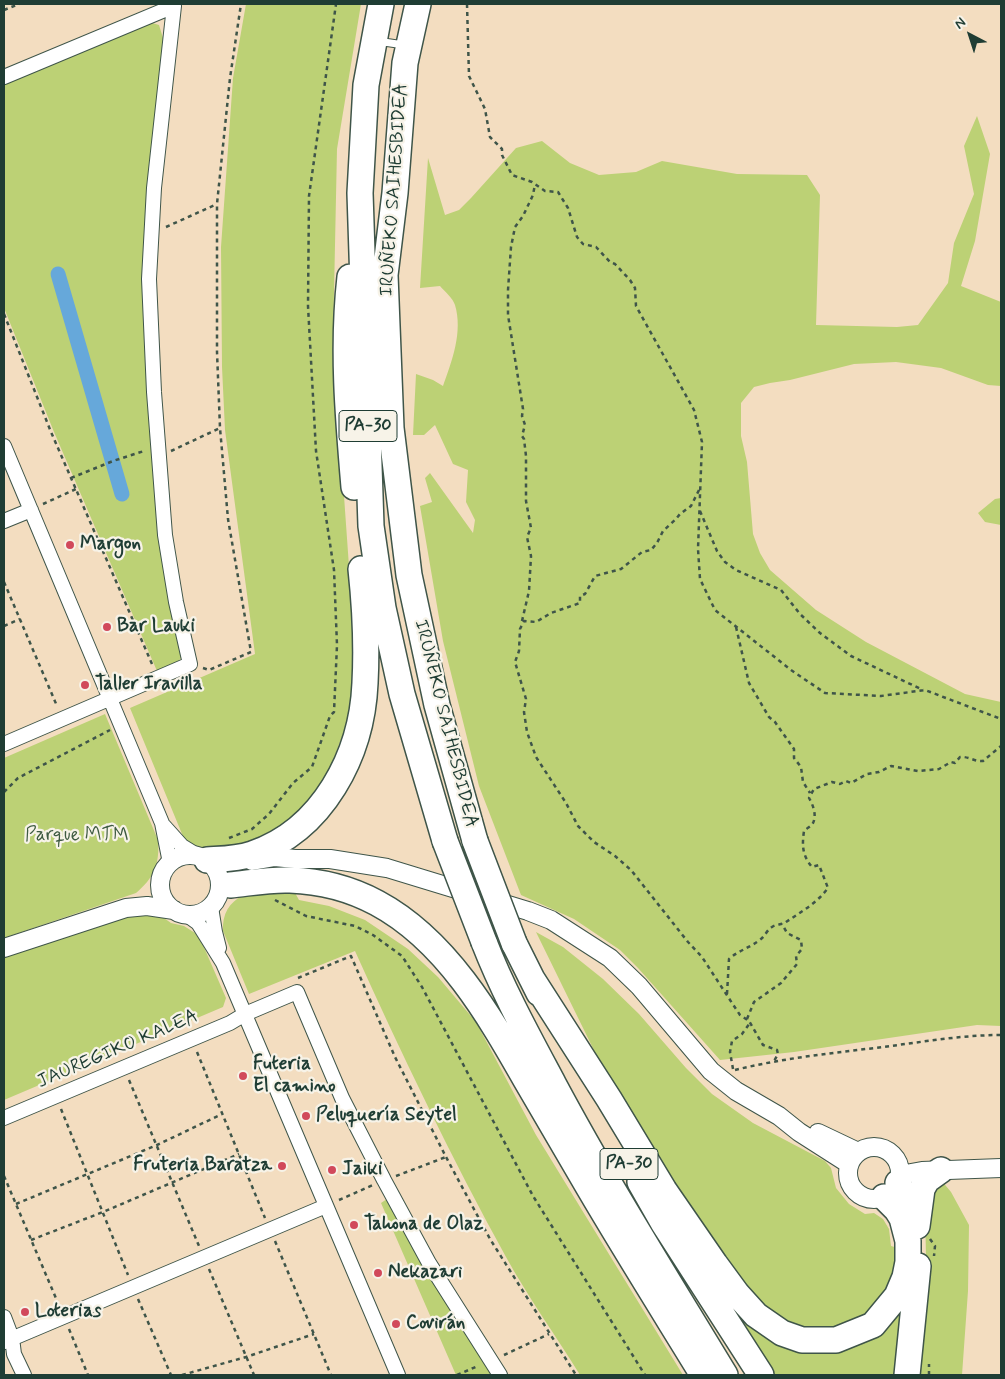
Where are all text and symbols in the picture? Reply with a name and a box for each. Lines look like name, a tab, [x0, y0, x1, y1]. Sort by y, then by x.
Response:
north arrow	[945, 10, 995, 60]
text: N	[951, 14, 970, 33]
street label: IRUÑEKO SAIHESBIDEA	[376, 83, 414, 297]
road number: PA-30	[339, 411, 397, 442]
place label: Margon	[80, 534, 141, 556]
marker: Margon	[64, 539, 76, 551]
place label: Bar Lauki	[117, 616, 195, 638]
street label: IRUÑEKO SAIHESBIDEA	[408, 618, 482, 830]
marker: Bar Lauki	[101, 621, 113, 633]
place label: Taller Iravilla	[95, 674, 202, 696]
marker: Taller Iravilla	[79, 679, 91, 691]
park label: Parque MTM	[25, 825, 129, 847]
street label: JAUREGIKO KALEA	[34, 1006, 202, 1094]
place label: Futeria El camino	[253, 1054, 336, 1098]
marker: Futeria El camino	[237, 1070, 249, 1082]
place label: Peluquería Seytel	[316, 1105, 457, 1127]
marker: Peluquería Seytel	[300, 1110, 312, 1122]
road number: PA-30	[600, 1148, 658, 1180]
place label: Fruteria Baratza	[133, 1155, 272, 1177]
place label: Jaiki	[342, 1159, 382, 1181]
marker: Fruteria Baratza	[276, 1160, 288, 1172]
marker: Jaiki	[326, 1164, 338, 1176]
place label: Tahona de Olaz	[364, 1214, 483, 1236]
marker: Tahona de Olaz	[348, 1219, 360, 1231]
place label: Nekazari	[388, 1262, 462, 1284]
marker: Nekazari	[372, 1267, 384, 1279]
place label: Loterias	[35, 1301, 101, 1323]
marker: Loterias	[19, 1306, 31, 1318]
place label: Covirán	[406, 1313, 465, 1335]
marker: Covirán	[390, 1318, 402, 1330]

